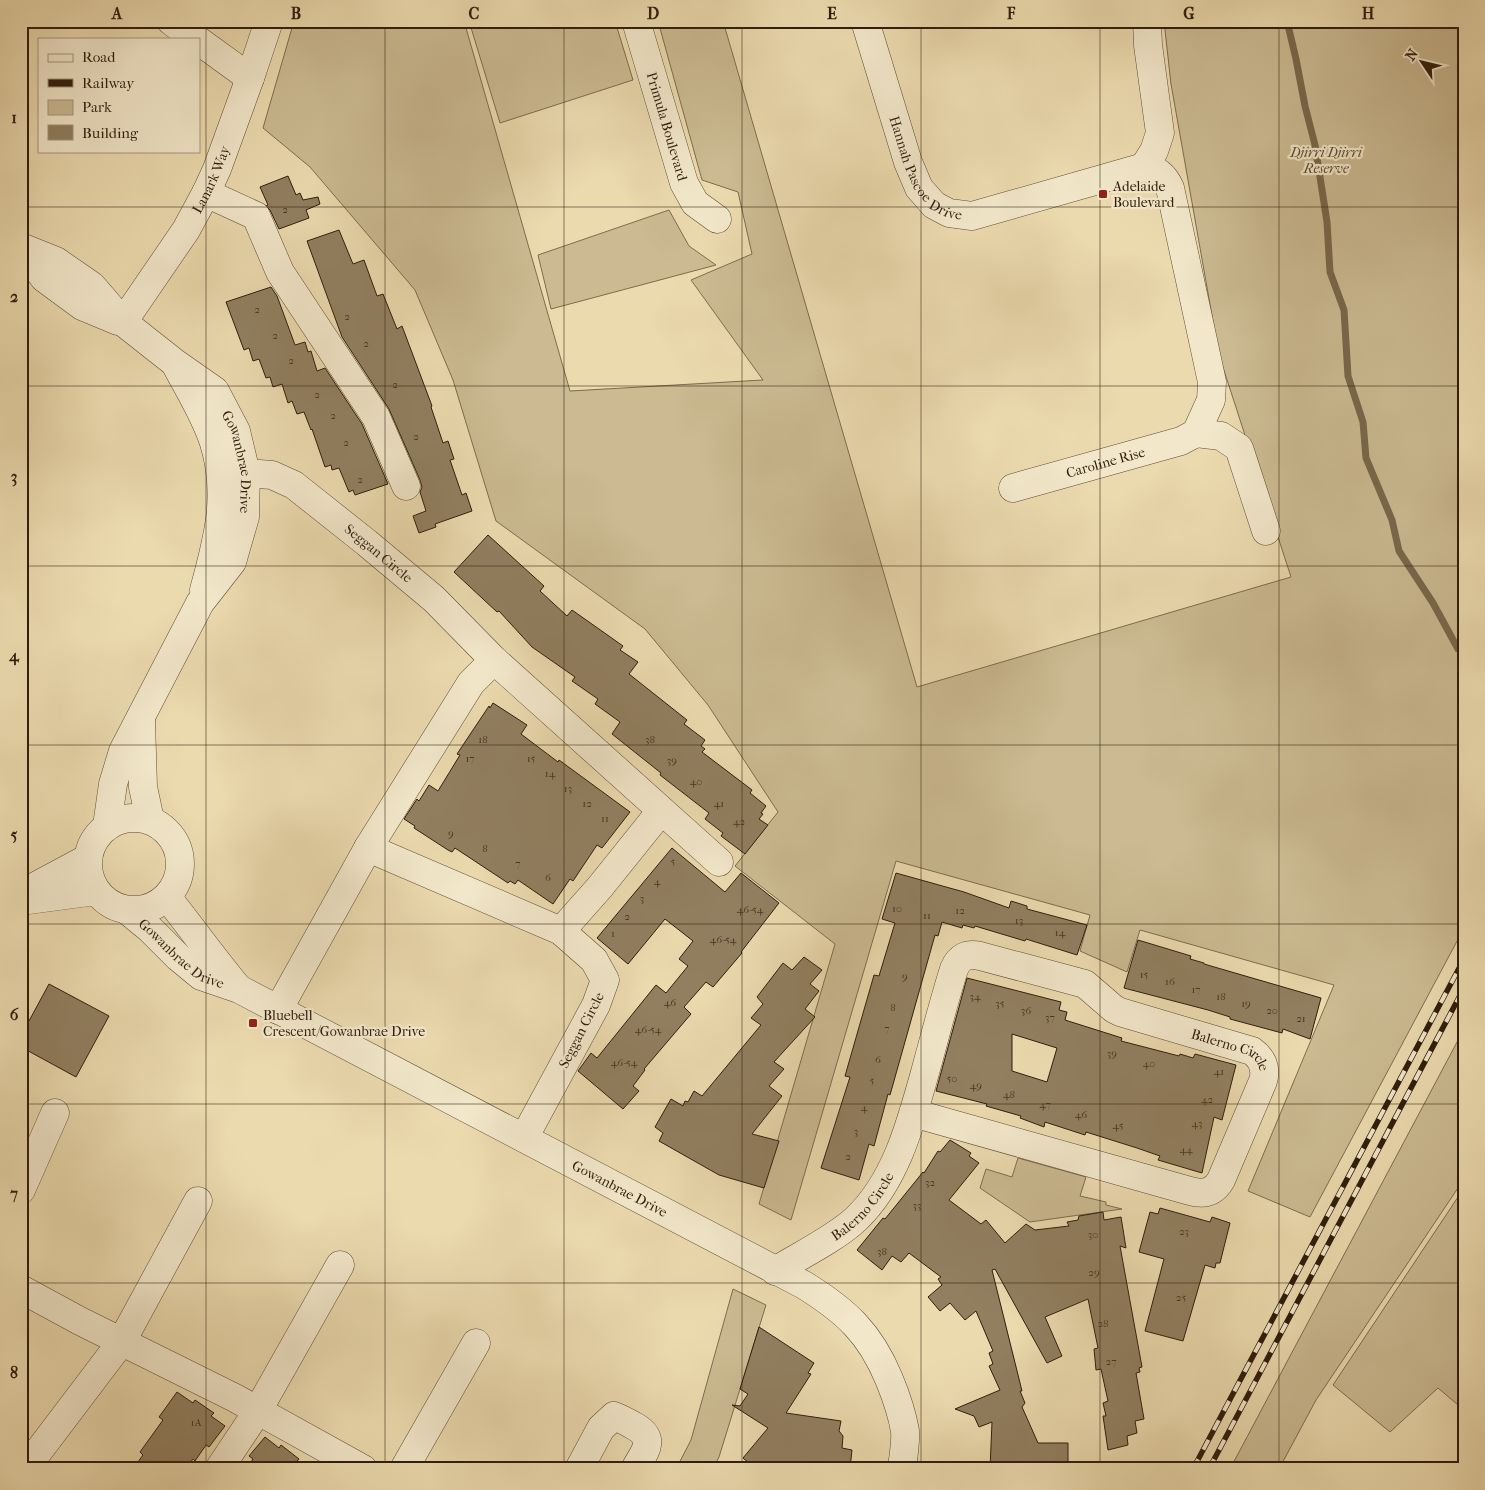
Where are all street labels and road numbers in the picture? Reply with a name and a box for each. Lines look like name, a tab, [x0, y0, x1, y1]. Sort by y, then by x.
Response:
street label: Primula Boulevard	[643, 70, 691, 183]
street label: Hannah Pascoe Drive	[885, 114, 963, 224]
street label: Lanark Way	[189, 143, 234, 216]
street label: Gowanbrae Drive	[218, 408, 254, 514]
street label: Caroline Rise	[1064, 443, 1147, 482]
street label: Seggan Circle	[341, 521, 416, 587]
street label: Gowanbrae Drive	[135, 915, 226, 992]
street label: Seggan Circle	[555, 989, 608, 1071]
street label: Balerno Circle	[1189, 1026, 1272, 1073]
street label: Gowanbrae Drive	[569, 1157, 670, 1221]
street label: Balerno Circle	[828, 1169, 898, 1244]

